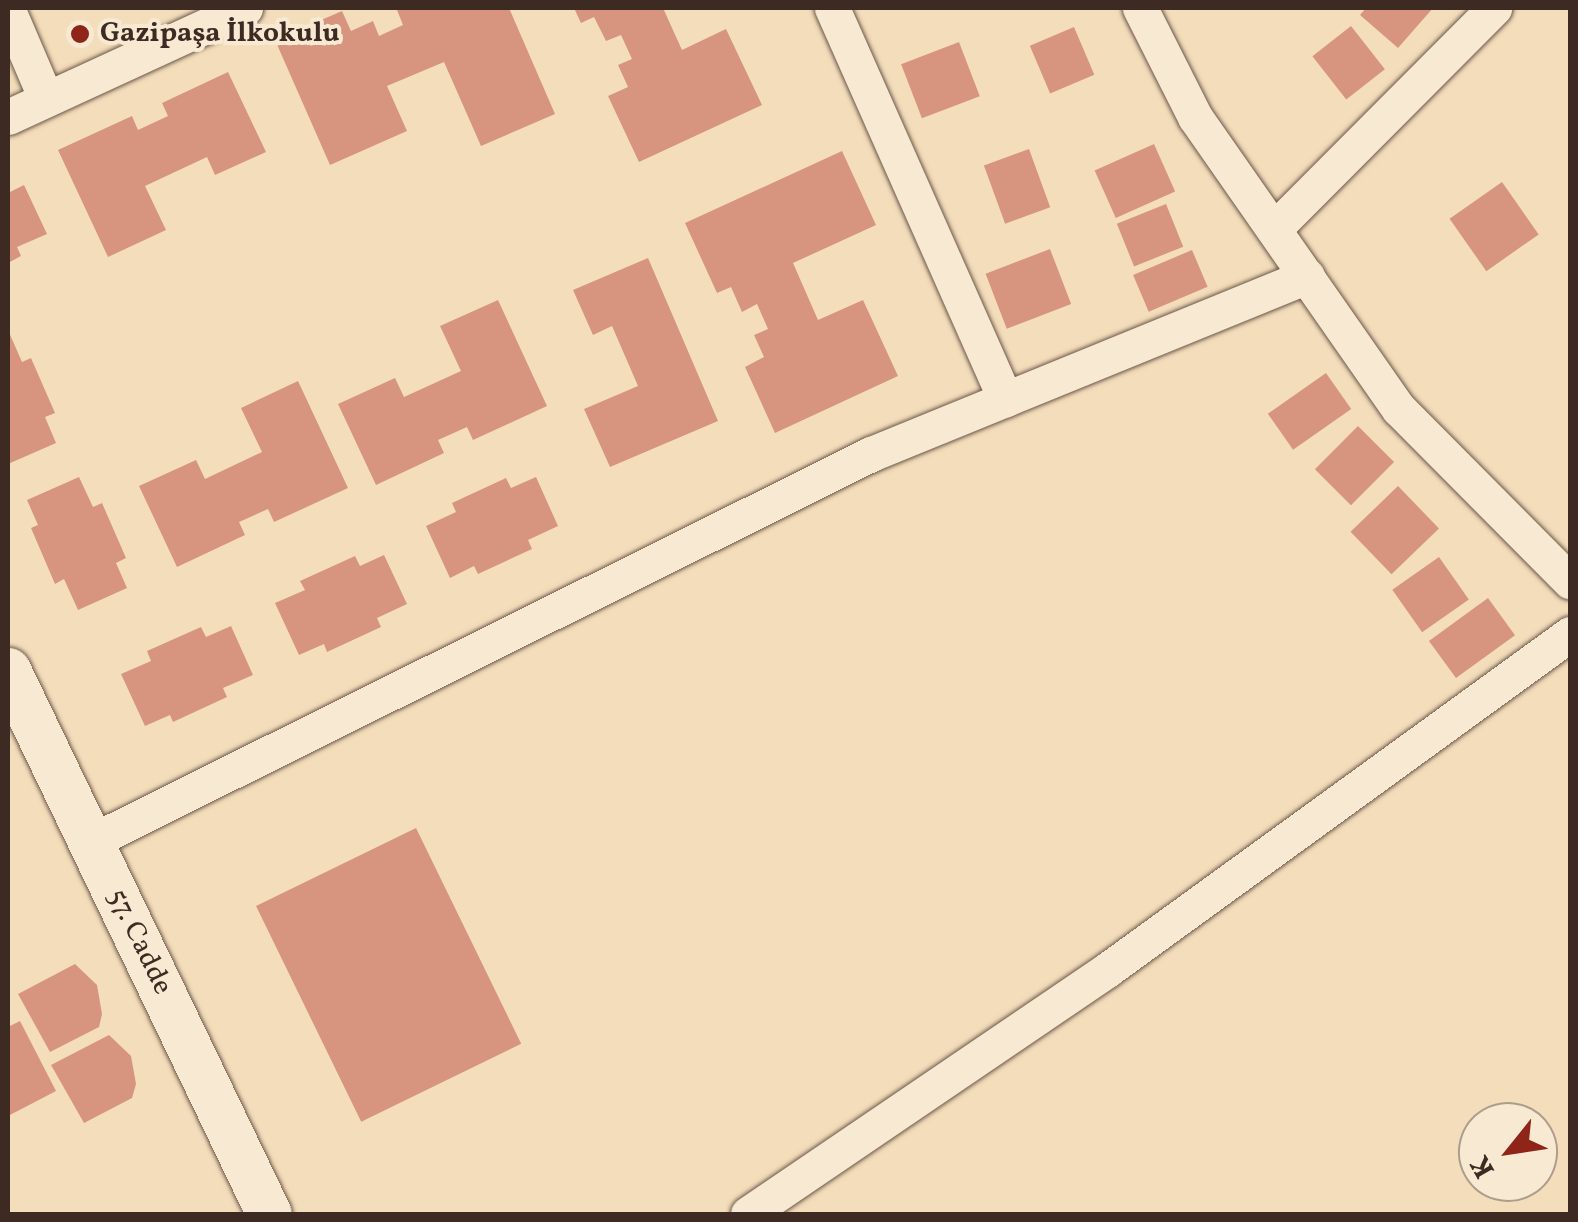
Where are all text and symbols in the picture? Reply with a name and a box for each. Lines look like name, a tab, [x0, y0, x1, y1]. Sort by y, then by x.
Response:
place label: Gazipaşa İlkokulu	[100, 17, 340, 51]
marker: Gazipaşa İlkokulu	[69, 23, 91, 45]
street label: 57. Cadde	[99, 884, 179, 1000]
north arrow	[1458, 1102, 1558, 1202]
text: K	[1461, 1148, 1505, 1185]

